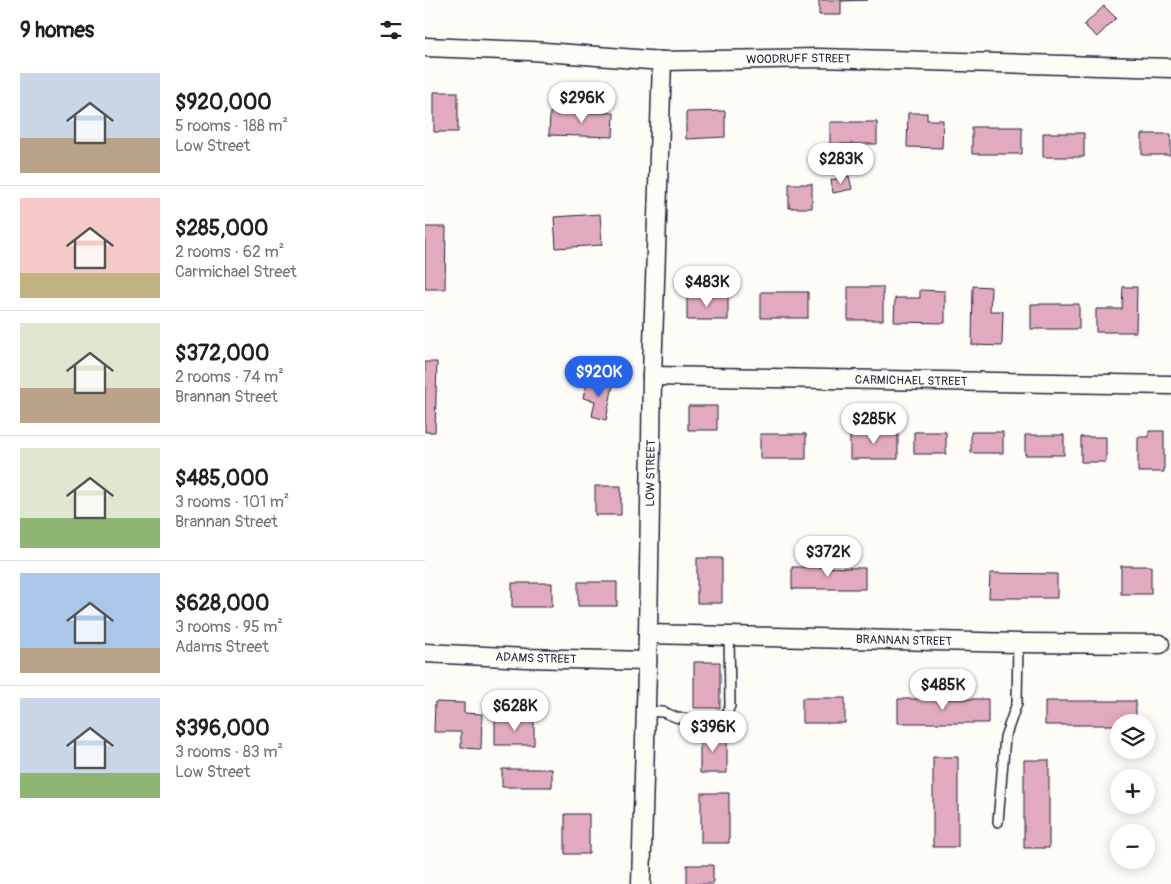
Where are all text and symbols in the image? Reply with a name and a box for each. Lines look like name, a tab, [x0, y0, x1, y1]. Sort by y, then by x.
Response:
icon: filters	[377, 16, 405, 44]
text: 9 homes	[20, 17, 94, 44]
street label: WOODRUFF STREET	[746, 50, 851, 67]
pin: $296K	[547, 82, 617, 124]
text: $296K	[560, 88, 604, 108]
text: $920,000	[175, 89, 272, 116]
icon: home	[60, 93, 120, 153]
text: 5 rooms · 188 m²	[175, 116, 288, 136]
text: Low Street	[175, 136, 250, 156]
pin: $283K	[806, 142, 876, 185]
text: $283K	[819, 149, 863, 169]
text: $285,000	[175, 215, 268, 242]
icon: home	[60, 218, 120, 278]
text: 2 rooms · 62 m²	[175, 242, 284, 262]
text: Carmichael Street	[175, 262, 297, 282]
pin: $483K	[672, 266, 742, 308]
text: $483K	[685, 272, 729, 292]
text: $372,000	[175, 340, 269, 367]
icon: home	[60, 343, 120, 403]
pin: $920K	[564, 356, 634, 398]
text: $920K	[576, 362, 622, 382]
text: 2 rooms · 74 m²	[175, 367, 284, 387]
street label: CARMICHAEL STREET	[855, 372, 968, 389]
text: Brannan Street	[175, 387, 278, 407]
pin: $285K	[839, 402, 909, 445]
text: $285K	[852, 409, 896, 429]
street label: LOW STREET	[642, 439, 659, 507]
text: $485,000	[175, 465, 269, 492]
icon: home	[60, 468, 120, 528]
text: 3 rooms · 101 m²	[175, 492, 289, 512]
text: Brannan Street	[175, 512, 278, 532]
pin: $372K	[793, 536, 863, 578]
text: $372K	[806, 542, 850, 562]
text: $628,000	[175, 590, 269, 617]
icon: home	[60, 593, 120, 653]
text: 3 rooms · 95 m²	[175, 617, 283, 637]
street label: BRANNAN STREET	[856, 632, 952, 649]
text: Adams Street	[175, 637, 269, 657]
street label: ADAMS STREET	[495, 649, 577, 667]
pin: $485K	[908, 668, 978, 711]
text: $485K	[921, 675, 965, 695]
pin: $628K	[480, 690, 550, 732]
text: $628K	[493, 696, 537, 716]
pin: $396K	[678, 710, 748, 753]
map controls	[1110, 714, 1155, 869]
button: layers	[1110, 714, 1155, 759]
text: $396,000	[175, 715, 270, 742]
text: $396K	[691, 717, 735, 737]
icon: home	[60, 718, 120, 778]
text: 3 rooms · 83 m²	[175, 742, 283, 762]
text: Low Street	[175, 762, 250, 782]
button: +	[1110, 769, 1155, 814]
button: −	[1110, 824, 1155, 869]

